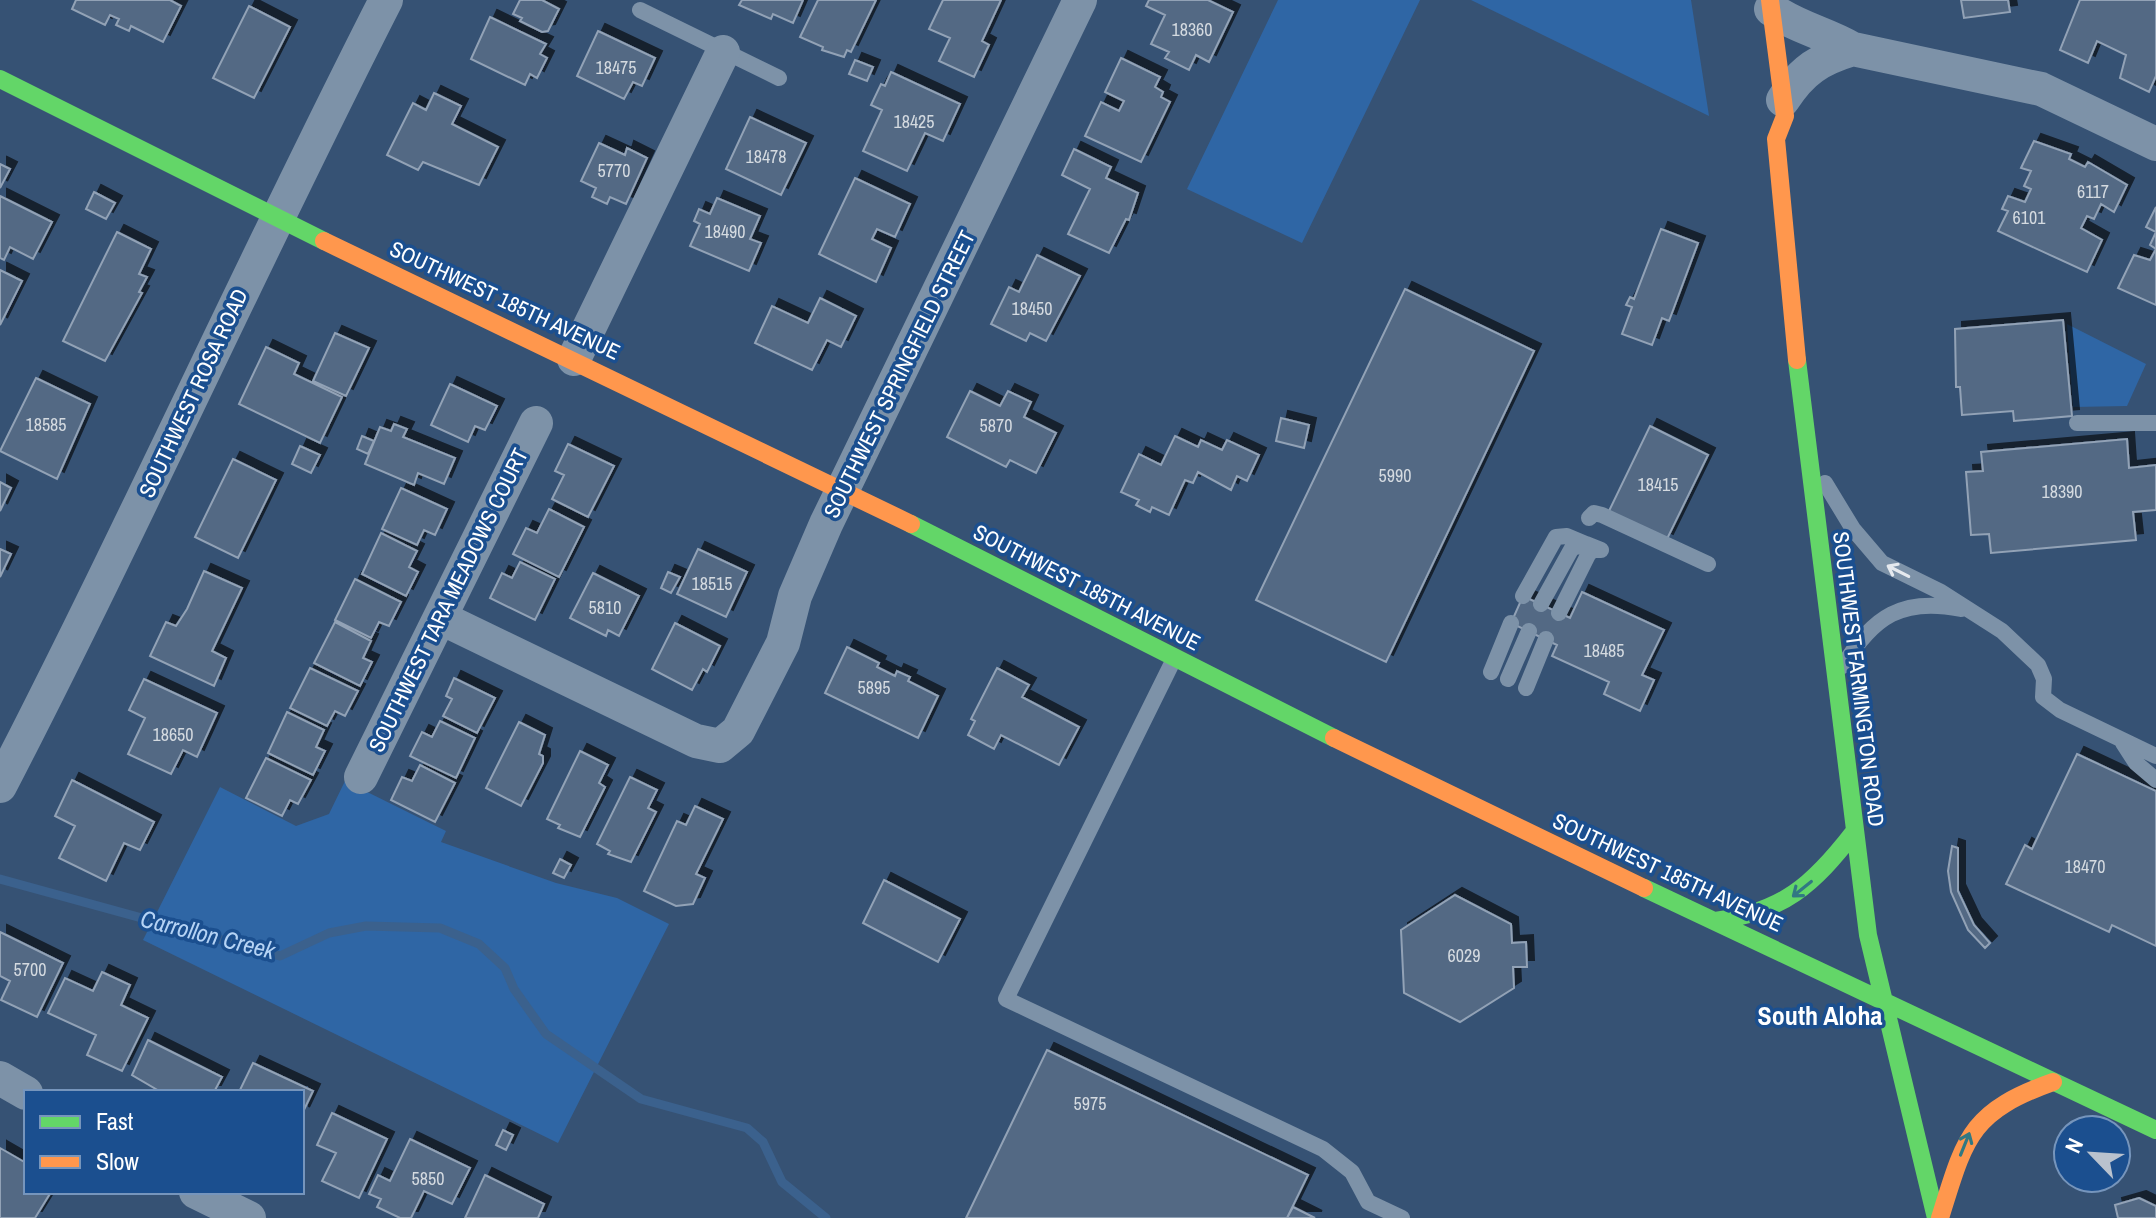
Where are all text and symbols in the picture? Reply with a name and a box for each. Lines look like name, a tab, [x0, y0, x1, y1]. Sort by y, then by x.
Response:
house number: 18360	[1171, 17, 1213, 42]
house number: 18475	[595, 55, 637, 80]
house number: 18425	[893, 109, 935, 134]
house number: 18478	[745, 144, 787, 169]
house number: 5770	[598, 158, 630, 183]
house number: 6117	[2077, 179, 2109, 204]
house number: 6101	[2013, 205, 2046, 230]
house number: 18490	[704, 219, 746, 244]
street label: SOUTHWEST SPRINGFIELD STREET	[816, 225, 982, 523]
street label: SOUTHWEST 185TH AVENUE	[385, 233, 625, 367]
street label: SOUTHWEST ROSA ROAD	[131, 284, 255, 502]
house number: 18450	[1011, 296, 1053, 321]
house number: 18585	[25, 412, 67, 437]
house number: 5870	[980, 413, 1012, 438]
street label: SOUTHWEST TARA MEADOWS COURT	[361, 443, 535, 757]
house number: 5990	[1379, 463, 1411, 488]
house number: 18415	[1637, 472, 1679, 497]
house number: 18390	[2041, 479, 2083, 504]
street label: SOUTHWEST 185TH AVENUE	[968, 517, 1206, 657]
street label: SOUTHWEST FARMINGTON ROAD	[1826, 530, 1892, 828]
one-way arrow	[1886, 562, 1910, 578]
house number: 18515	[691, 571, 733, 596]
house number: 5810	[589, 595, 621, 620]
house number: 18485	[1583, 638, 1625, 663]
house number: 5895	[858, 675, 890, 700]
house number: 18650	[152, 722, 194, 747]
street label: SOUTHWEST 185TH AVENUE	[1548, 805, 1788, 939]
house number: 18470	[2064, 854, 2106, 879]
one-way arrow	[1792, 881, 1813, 898]
water label: Carrollon Creek	[137, 902, 280, 966]
house number: 6029	[1448, 943, 1480, 968]
house number: 5700	[14, 957, 46, 982]
district label: South Aloha	[1758, 998, 1883, 1033]
legend	[24, 1090, 304, 1194]
house number: 5975	[1074, 1091, 1106, 1116]
text: Fast	[96, 1105, 134, 1137]
north arrow	[2052, 1114, 2132, 1194]
one-way arrow	[1959, 1132, 1973, 1157]
text: N	[2058, 1133, 2090, 1158]
text: Slow	[96, 1145, 139, 1177]
house number: 5850	[412, 1166, 444, 1191]

